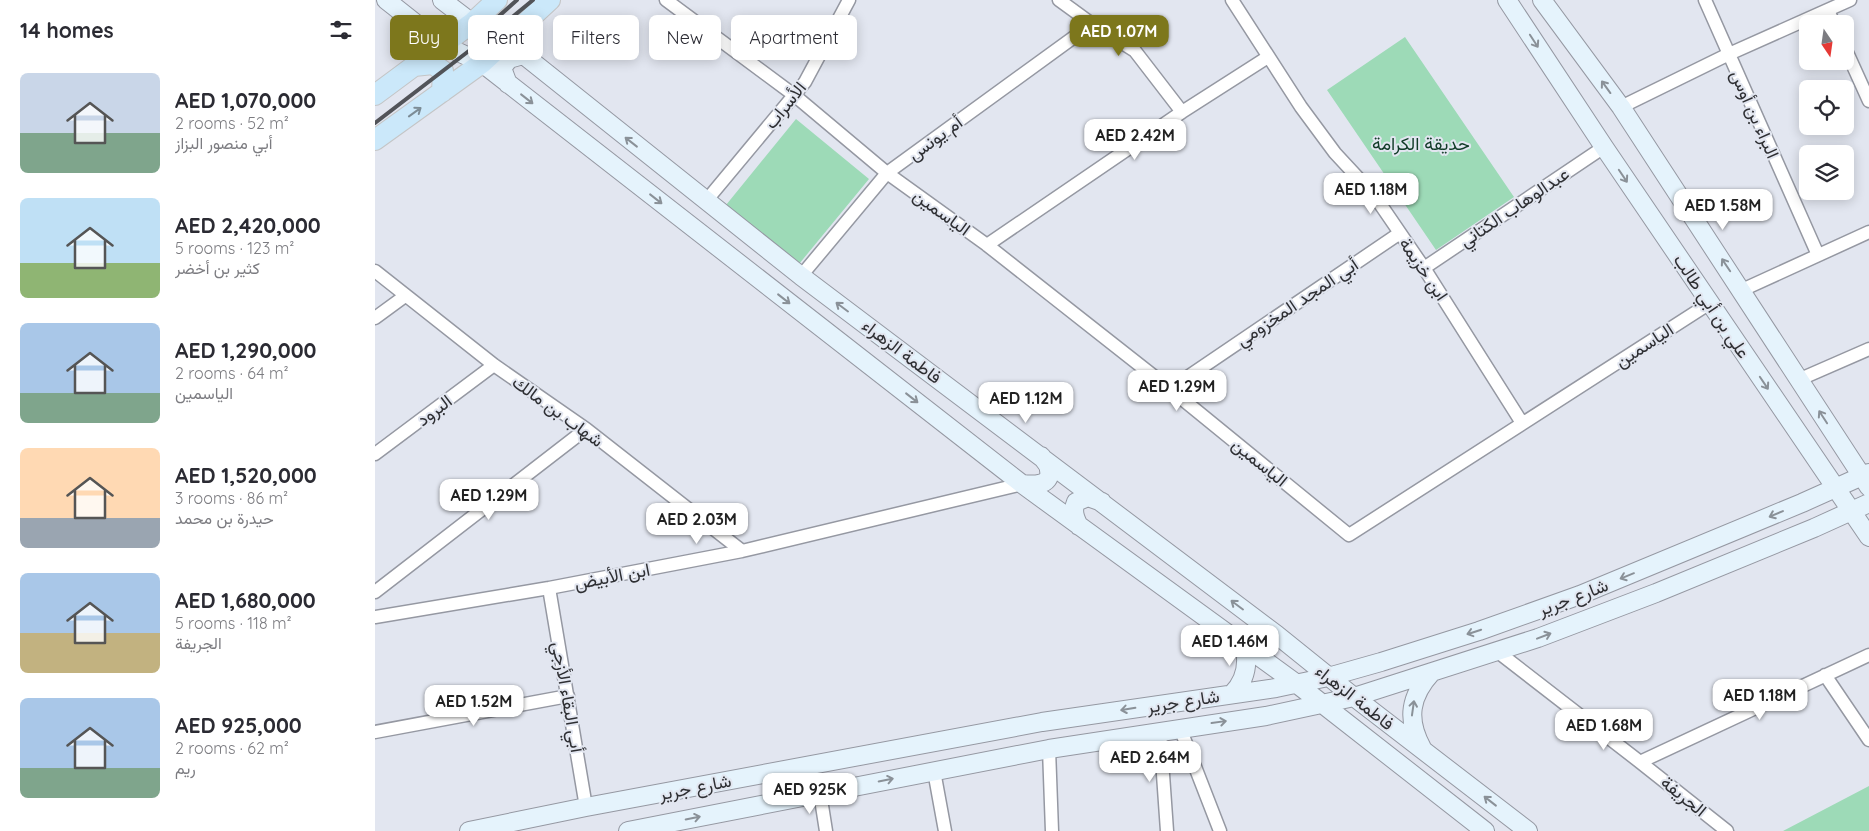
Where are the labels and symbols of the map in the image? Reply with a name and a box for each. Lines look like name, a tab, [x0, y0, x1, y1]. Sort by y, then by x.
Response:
pin: AED 1.07M	[1062, 15, 1176, 57]
north arrow	[1799, 15, 1854, 70]
one-way arrow	[1529, 33, 1539, 47]
street label: البراء بن أوس	[1725, 66, 1785, 162]
street label: الأسراب	[759, 77, 811, 133]
one-way arrow	[1601, 80, 1611, 94]
one-way arrow	[521, 93, 534, 104]
one-way arrow	[407, 106, 421, 117]
street label: أم يونس	[903, 111, 967, 166]
pin: AED 2.42M	[1078, 119, 1192, 161]
park label: حديقة الكرامة	[1372, 132, 1470, 155]
one-way arrow	[625, 136, 638, 147]
street label: عبدالوهاب الكتاني	[1455, 162, 1575, 255]
one-way arrow	[1618, 169, 1629, 183]
pin: AED 1.18M	[1314, 172, 1428, 215]
street label: الياسمين	[909, 184, 975, 240]
pin: AED 1.58M	[1666, 188, 1780, 231]
one-way arrow	[649, 193, 662, 204]
street label: ابن خزيمة	[1394, 233, 1454, 305]
street label: علي بن أبي طالب	[1665, 249, 1755, 365]
street label: أبي المجد المخزومي	[1232, 253, 1365, 355]
one-way arrow	[1720, 259, 1730, 273]
one-way arrow	[777, 293, 790, 304]
one-way arrow	[835, 302, 849, 312]
street label: فاطمة الزهراء	[858, 314, 946, 388]
street label: الياسمين	[1610, 318, 1678, 372]
street label: شهاب بن مالك	[508, 370, 608, 452]
pin: AED 1.29M	[1120, 370, 1234, 412]
one-way arrow	[1759, 376, 1769, 390]
pin: AED 1.12M	[969, 382, 1083, 424]
street label: البرود	[412, 389, 456, 431]
one-way arrow	[905, 393, 918, 404]
one-way arrow	[1818, 410, 1828, 424]
street label: الياسمين	[1227, 433, 1293, 491]
pin: AED 1.29M	[432, 478, 546, 521]
pin: AED 2.03M	[640, 502, 754, 545]
one-way arrow	[1769, 510, 1784, 519]
street label: ابن الأبيض	[572, 557, 652, 595]
street label: شارع جرير	[1534, 573, 1612, 622]
one-way arrow	[1619, 573, 1634, 582]
one-way arrow	[1231, 599, 1244, 610]
pin: AED 1.46M	[1173, 624, 1287, 667]
one-way arrow	[1467, 628, 1482, 637]
one-way arrow	[1536, 631, 1551, 640]
street label: أبي البقاء الأزجي	[543, 640, 589, 755]
street label: فاطمة الزهراء	[1311, 659, 1399, 735]
pin: AED 1.18M	[1703, 678, 1817, 721]
pin: AED 1.52M	[417, 684, 531, 727]
street label: شارع جرير	[1144, 684, 1221, 719]
one-way arrow	[1408, 701, 1418, 717]
one-way arrow	[1121, 705, 1137, 715]
pin: AED 1.68M	[1547, 708, 1661, 751]
one-way arrow	[1210, 717, 1226, 727]
pin: AED 2.64M	[1093, 740, 1207, 783]
street label: شارع جرير	[656, 769, 733, 806]
street label: الجريفة	[1656, 771, 1712, 821]
pin: AED 925K	[758, 772, 862, 815]
one-way arrow	[878, 775, 894, 785]
one-way arrow	[1483, 796, 1497, 806]
one-way arrow	[684, 813, 700, 823]

